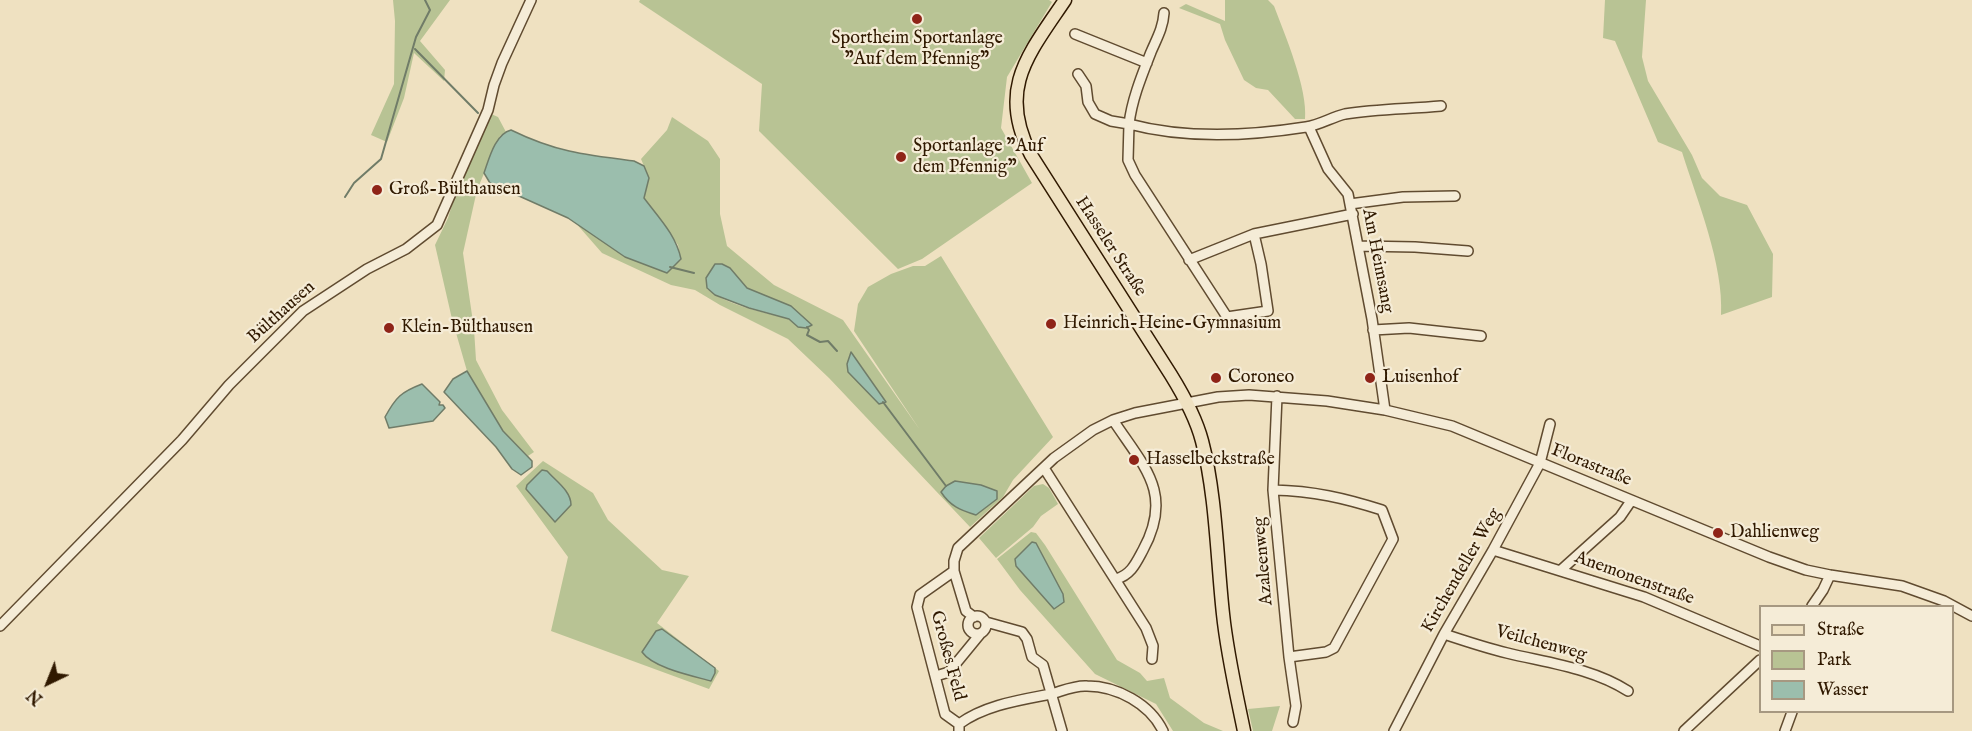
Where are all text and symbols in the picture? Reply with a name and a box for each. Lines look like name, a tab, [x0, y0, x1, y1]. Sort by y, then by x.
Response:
marker: Sportheim Sportanlage "Auf dem Pfennig"	[910, 12, 924, 26]
place label: Sportheim Sportanlage "Auf dem Pfennig"	[831, 28, 1003, 70]
place label: Sportanlage "Auf dem Pfennig"	[913, 136, 1043, 178]
marker: Sportanlage "Auf dem Pfennig"	[894, 150, 908, 164]
place label: Groß-Bülthausen	[389, 179, 520, 201]
marker: Groß-Bülthausen	[370, 183, 384, 197]
street label: Hasseler Straße	[1070, 193, 1150, 301]
street label: Am Heimsang	[1356, 207, 1398, 315]
street label: Bülthausen	[244, 277, 320, 349]
place label: Heinrich-Heine-Gymnasium	[1063, 313, 1281, 335]
place label: Klein-Bülthausen	[401, 317, 533, 339]
marker: Heinrich-Heine-Gymnasium	[1044, 317, 1058, 331]
marker: Klein-Bülthausen	[382, 321, 396, 335]
place label: Coroneo	[1228, 367, 1294, 389]
place label: Luisenhof	[1382, 367, 1459, 389]
marker: Coroneo	[1209, 371, 1223, 385]
marker: Luisenhof	[1363, 371, 1377, 385]
street label: Florastraße	[1548, 440, 1634, 492]
place label: Hasselbeckstraße	[1146, 449, 1275, 471]
marker: Hasselbeckstraße	[1127, 453, 1141, 467]
street label: Kirchendeller Weg	[1418, 505, 1506, 637]
street label: Azaleenweg	[1249, 516, 1279, 606]
place label: Dahlienweg	[1730, 522, 1819, 544]
marker: Dahlienweg	[1711, 526, 1725, 540]
street label: Anemonenstraße	[1571, 547, 1697, 611]
legend	[1759, 605, 1954, 713]
street label: Großes Feld	[925, 609, 969, 703]
text: Straße	[1817, 619, 1864, 642]
street label: Veilchenweg	[1493, 621, 1589, 667]
text: Park	[1817, 649, 1851, 672]
north arrow	[18, 653, 78, 713]
text: Wasser	[1817, 679, 1868, 702]
text: N	[24, 684, 48, 708]

